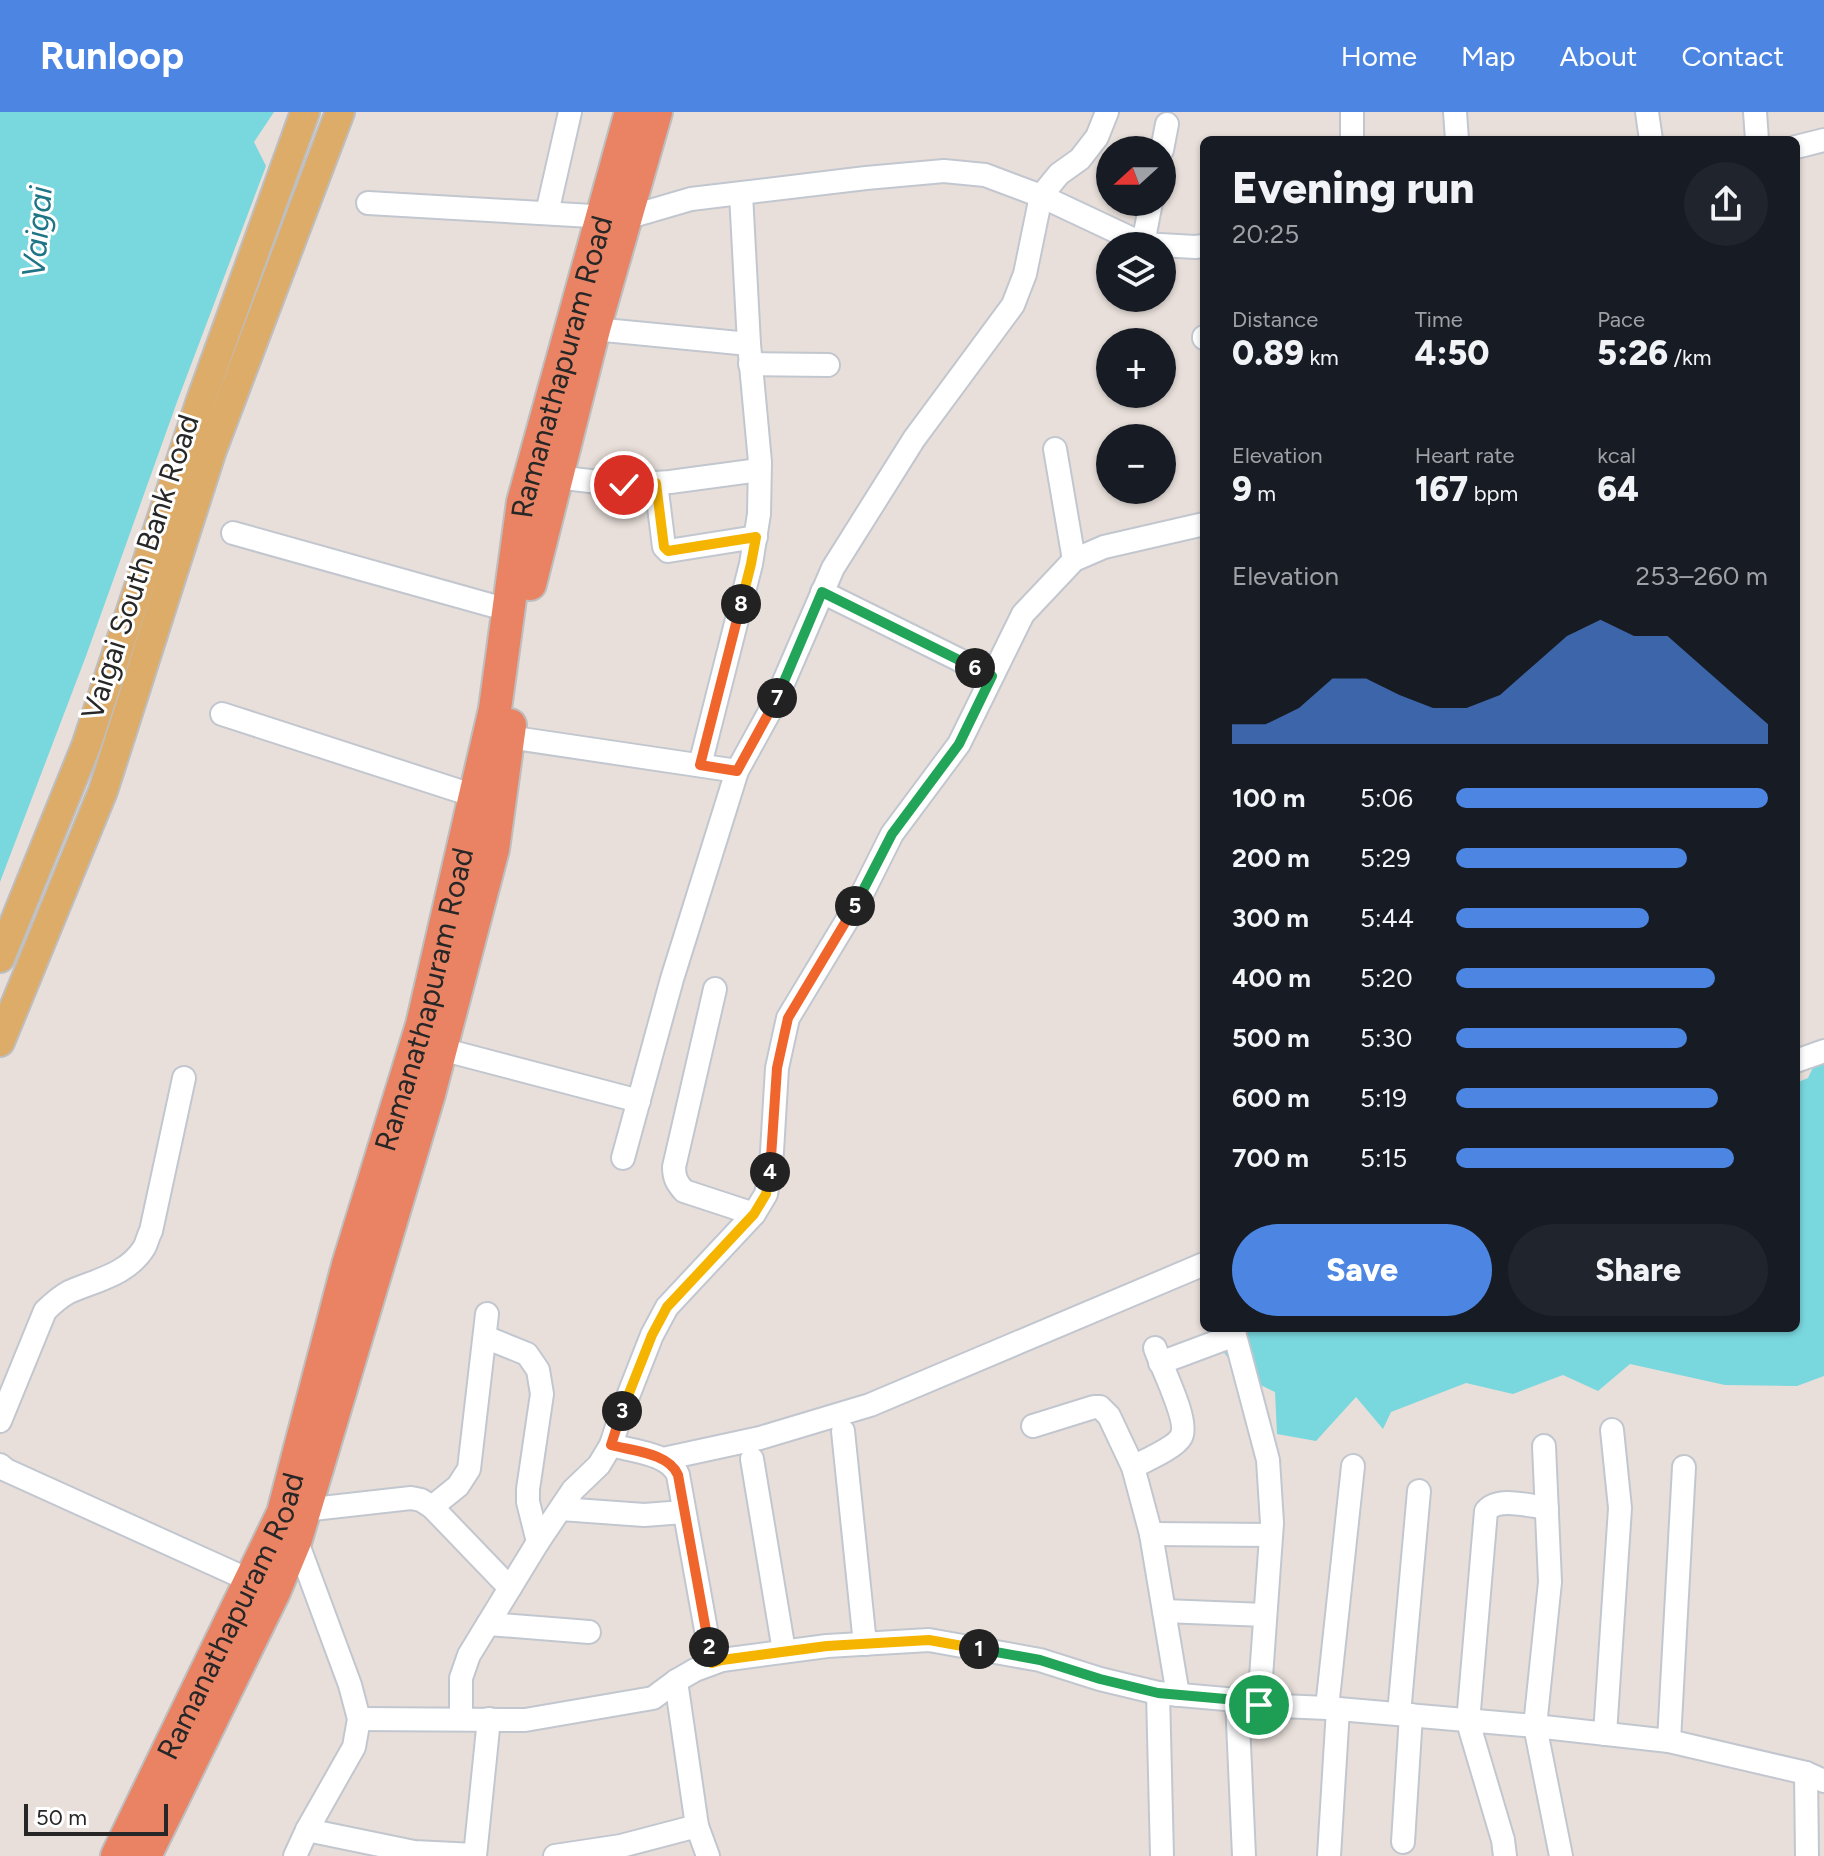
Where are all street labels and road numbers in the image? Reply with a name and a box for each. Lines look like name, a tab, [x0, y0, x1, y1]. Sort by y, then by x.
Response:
street label: Ramanathapuram Road	[503, 211, 620, 520]
street label: Vaigai South Bank Road	[73, 410, 207, 724]
street label: Ramanathapuram Road	[366, 844, 481, 1155]
street label: Ramanathapuram Road	[148, 1469, 311, 1765]

